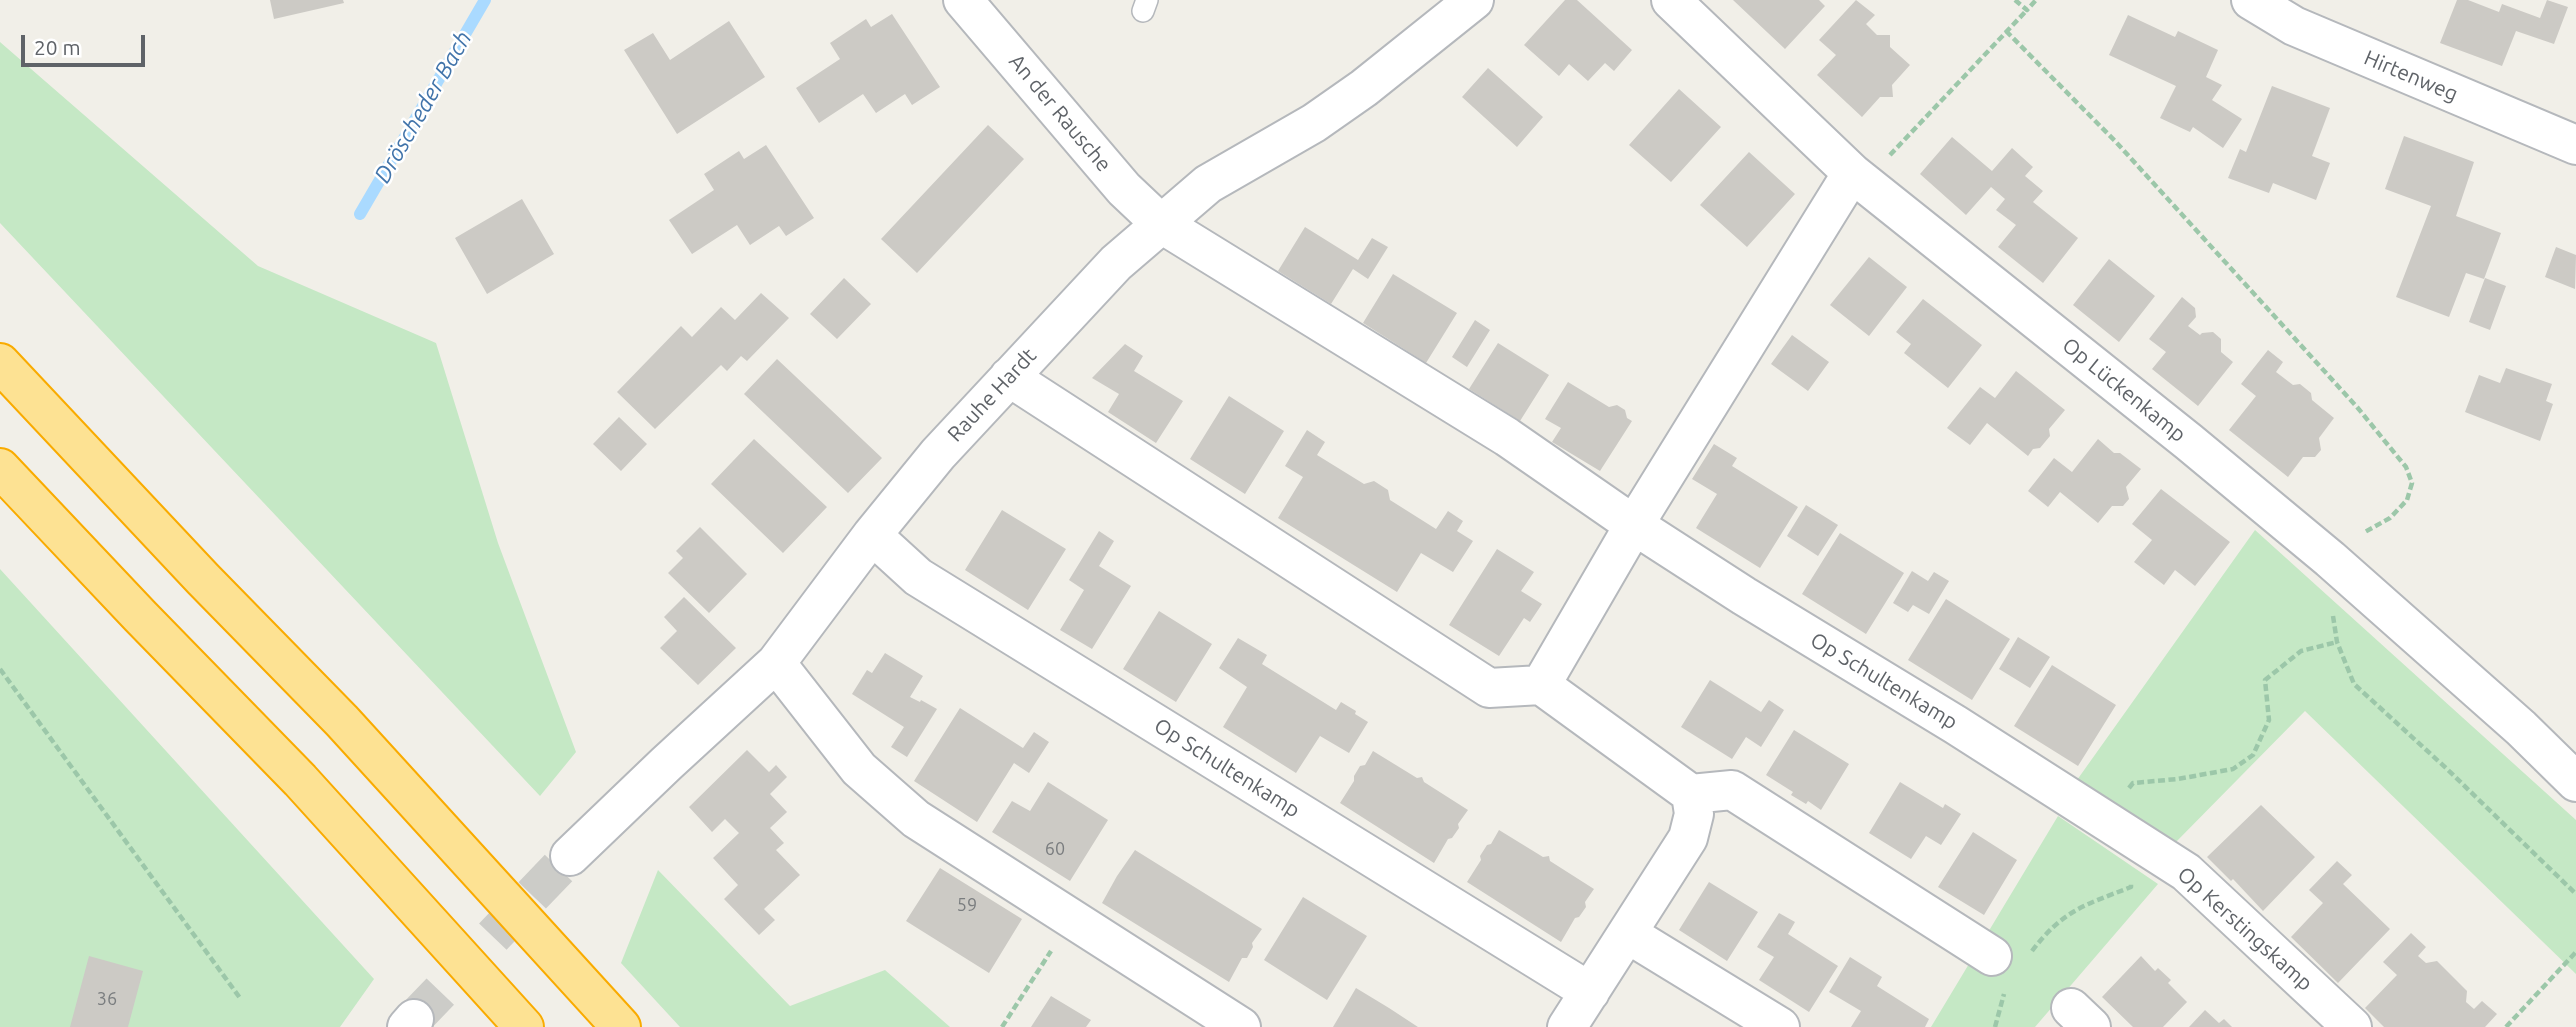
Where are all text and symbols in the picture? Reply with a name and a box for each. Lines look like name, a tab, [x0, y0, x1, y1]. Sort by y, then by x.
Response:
scale bar	[24, 21, 149, 65]
water label: Dröscheder Bach	[368, 26, 478, 188]
text: 20 m	[34, 35, 81, 59]
street label: Hirtenweg	[2360, 45, 2462, 107]
street label: An der Rausche	[1004, 49, 1116, 177]
street label: Op Lückenkamp	[2057, 333, 2191, 447]
street label: Rauhe Hardt	[943, 343, 1041, 447]
street label: Op Schultenkamp	[1806, 627, 1962, 735]
street label: Op Schultenkamp	[1149, 713, 1305, 823]
house number: 60	[1045, 838, 1065, 860]
street label: Op Kerstingskamp	[2172, 862, 2318, 996]
house number: 59	[957, 894, 977, 916]
house number: 36	[97, 988, 117, 1010]

